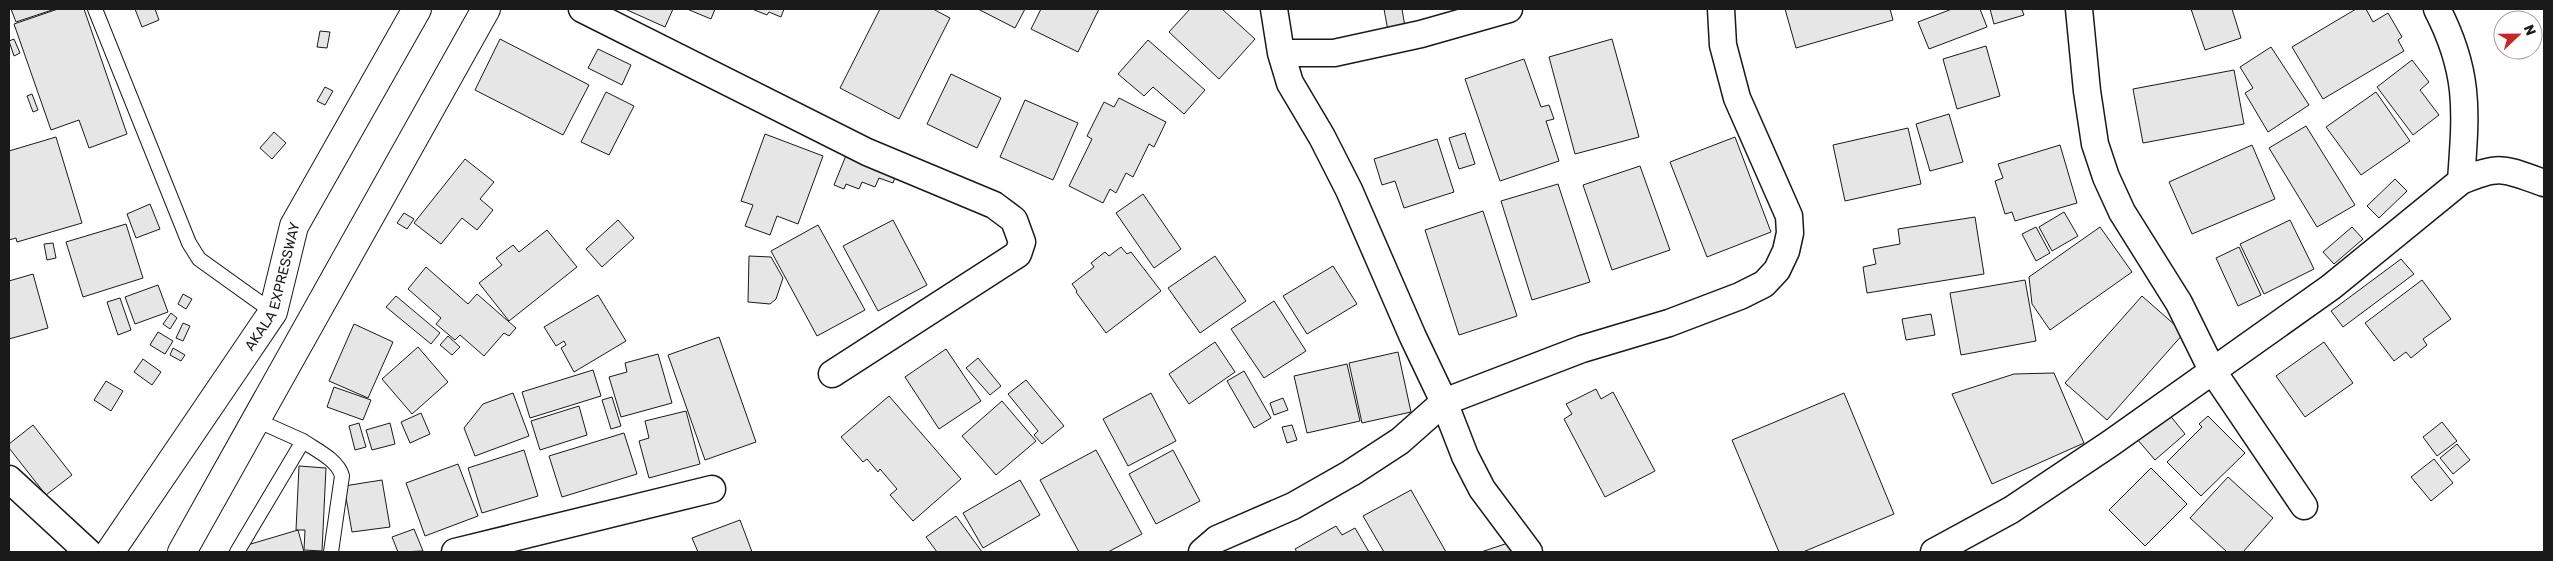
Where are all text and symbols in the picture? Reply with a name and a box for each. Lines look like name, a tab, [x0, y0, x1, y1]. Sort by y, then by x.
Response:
north arrow	[2493, 10, 2543, 60]
text: N	[2520, 22, 2539, 38]
street label: AKALA EXPRESSWAY	[241, 220, 304, 354]

